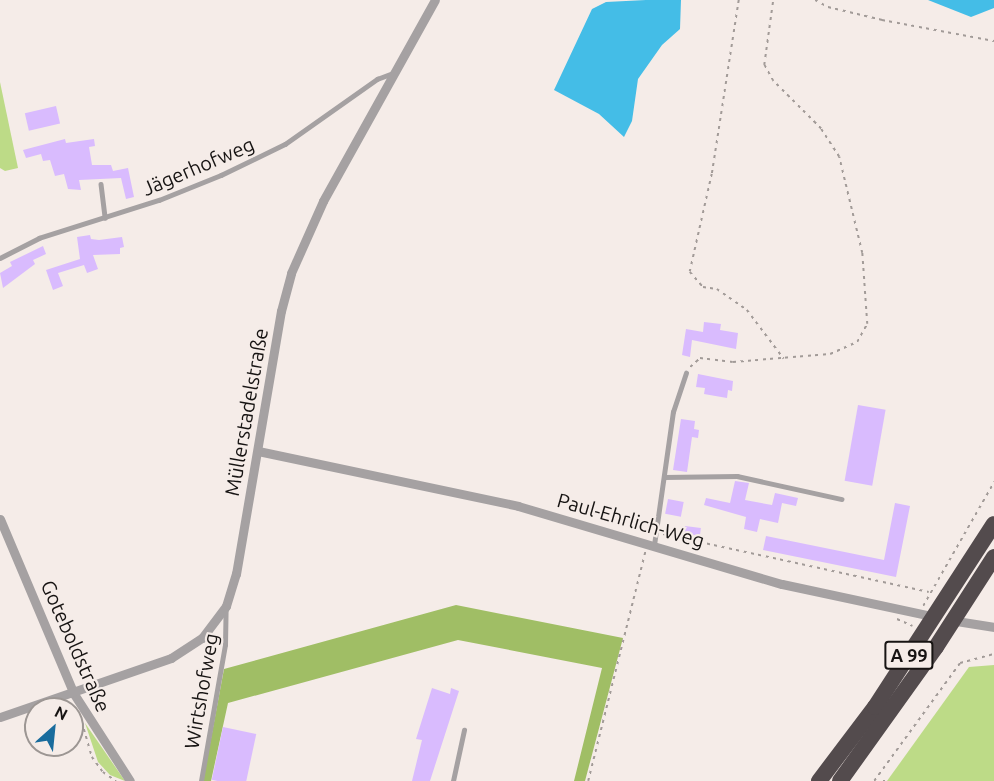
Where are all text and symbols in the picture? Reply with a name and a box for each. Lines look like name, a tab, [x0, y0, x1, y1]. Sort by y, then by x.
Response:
street label: Jägerhofweg	[138, 132, 258, 200]
street label: Müllerstadelstraße	[219, 326, 273, 498]
street label: Paul-Ehrlich-Weg	[555, 488, 707, 552]
street label: Goteboldstraße	[36, 576, 116, 716]
street label: Wirtshofweg	[179, 631, 223, 751]
road number: A 99	[884, 640, 934, 670]
north arrow	[24, 697, 84, 757]
text: N	[52, 702, 71, 723]

